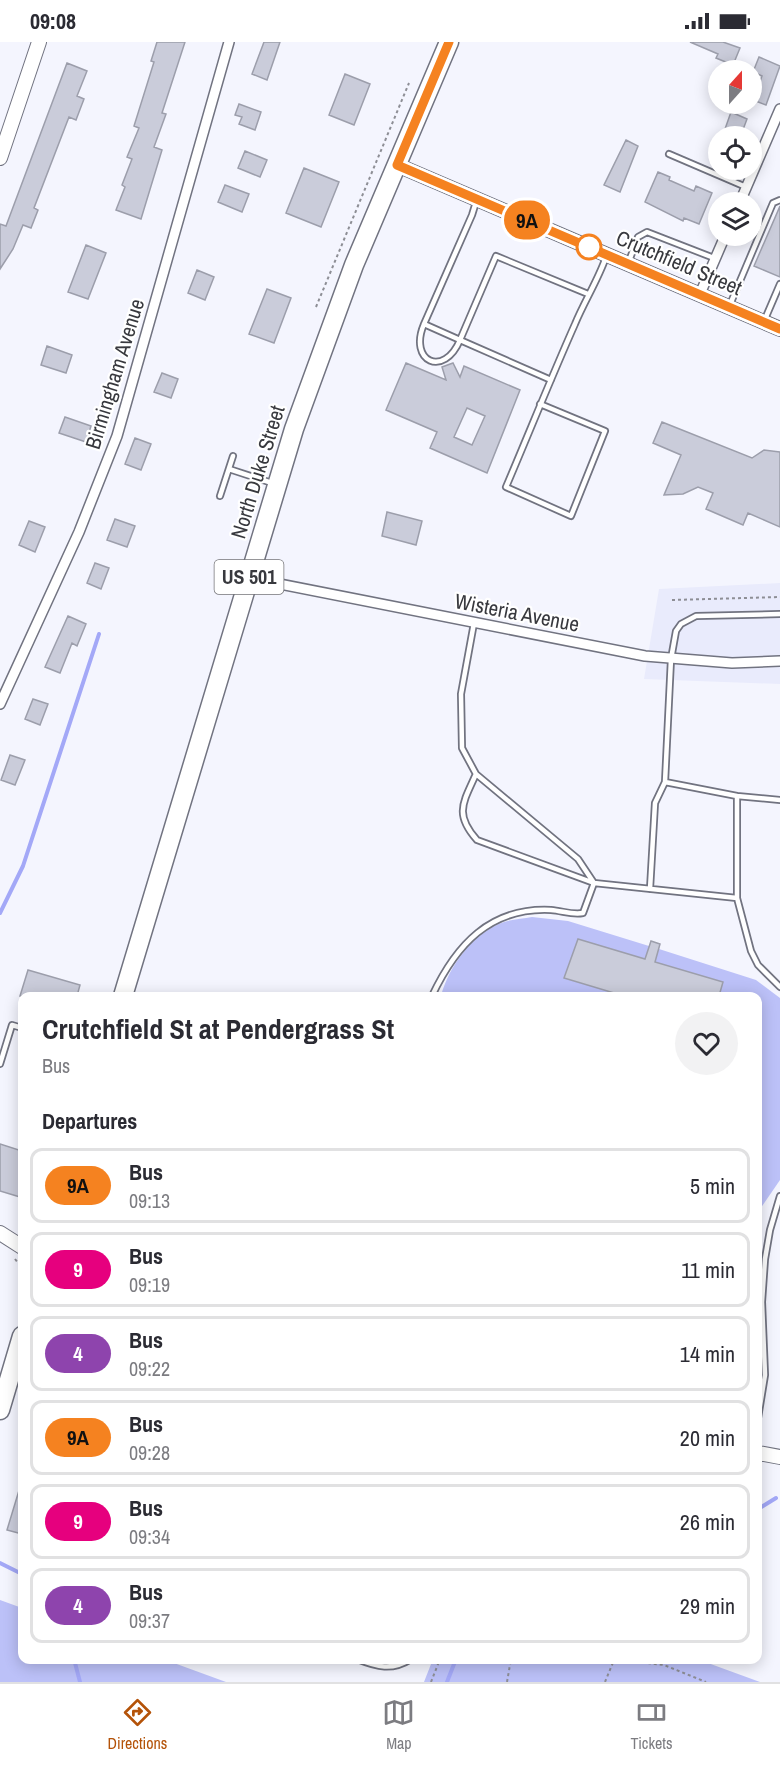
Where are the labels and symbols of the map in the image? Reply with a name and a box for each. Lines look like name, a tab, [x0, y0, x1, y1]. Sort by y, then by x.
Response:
north arrow	[708, 60, 762, 114]
line badge: 9A	[500, 200, 554, 240]
street label: Crutchfield Street	[612, 223, 747, 302]
unlabelled marker	[576, 234, 602, 260]
street label: Birmingham Avenue	[78, 295, 151, 453]
street label: North Duke Street	[224, 402, 292, 542]
road number: US 501	[214, 560, 284, 594]
street label: Wisteria Avenue	[452, 586, 582, 639]

